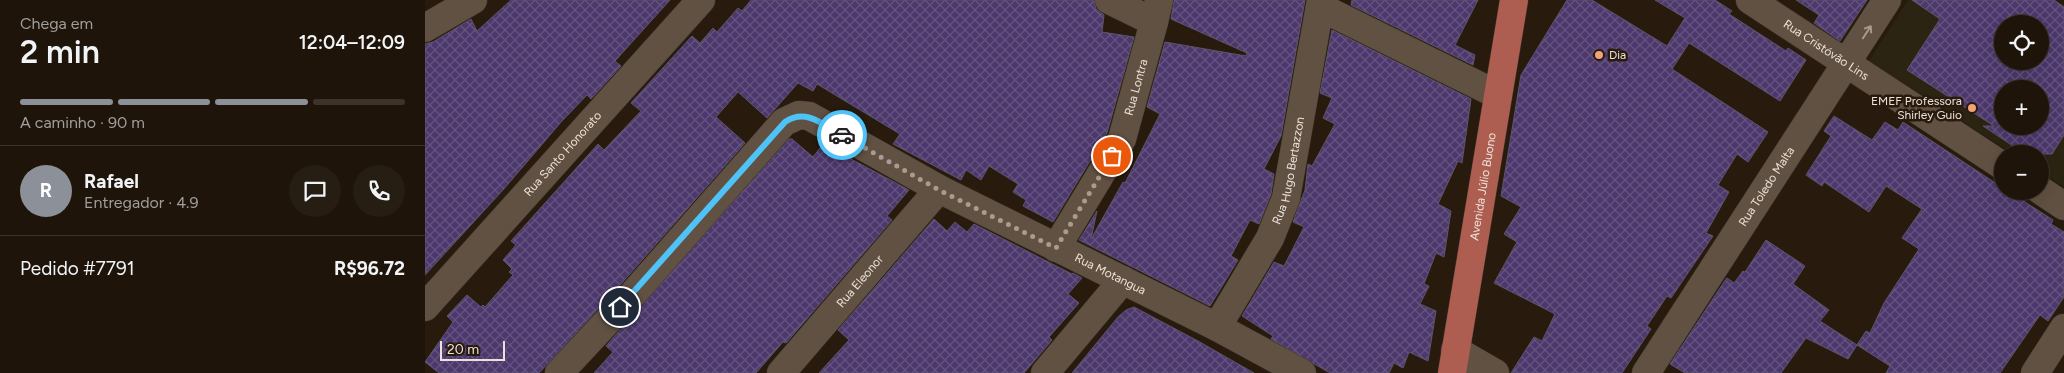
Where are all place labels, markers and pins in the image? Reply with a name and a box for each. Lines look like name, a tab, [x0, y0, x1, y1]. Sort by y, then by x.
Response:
place label: Dia	[1609, 48, 1626, 62]
marker: Dia	[1593, 49, 1605, 61]
place label: EMEF Professora Shirley Guio	[1871, 94, 1962, 122]
marker: EMEF Professora Shirley Guio	[1966, 102, 1978, 114]
pin	[1091, 135, 1133, 177]
pin	[599, 286, 641, 328]

